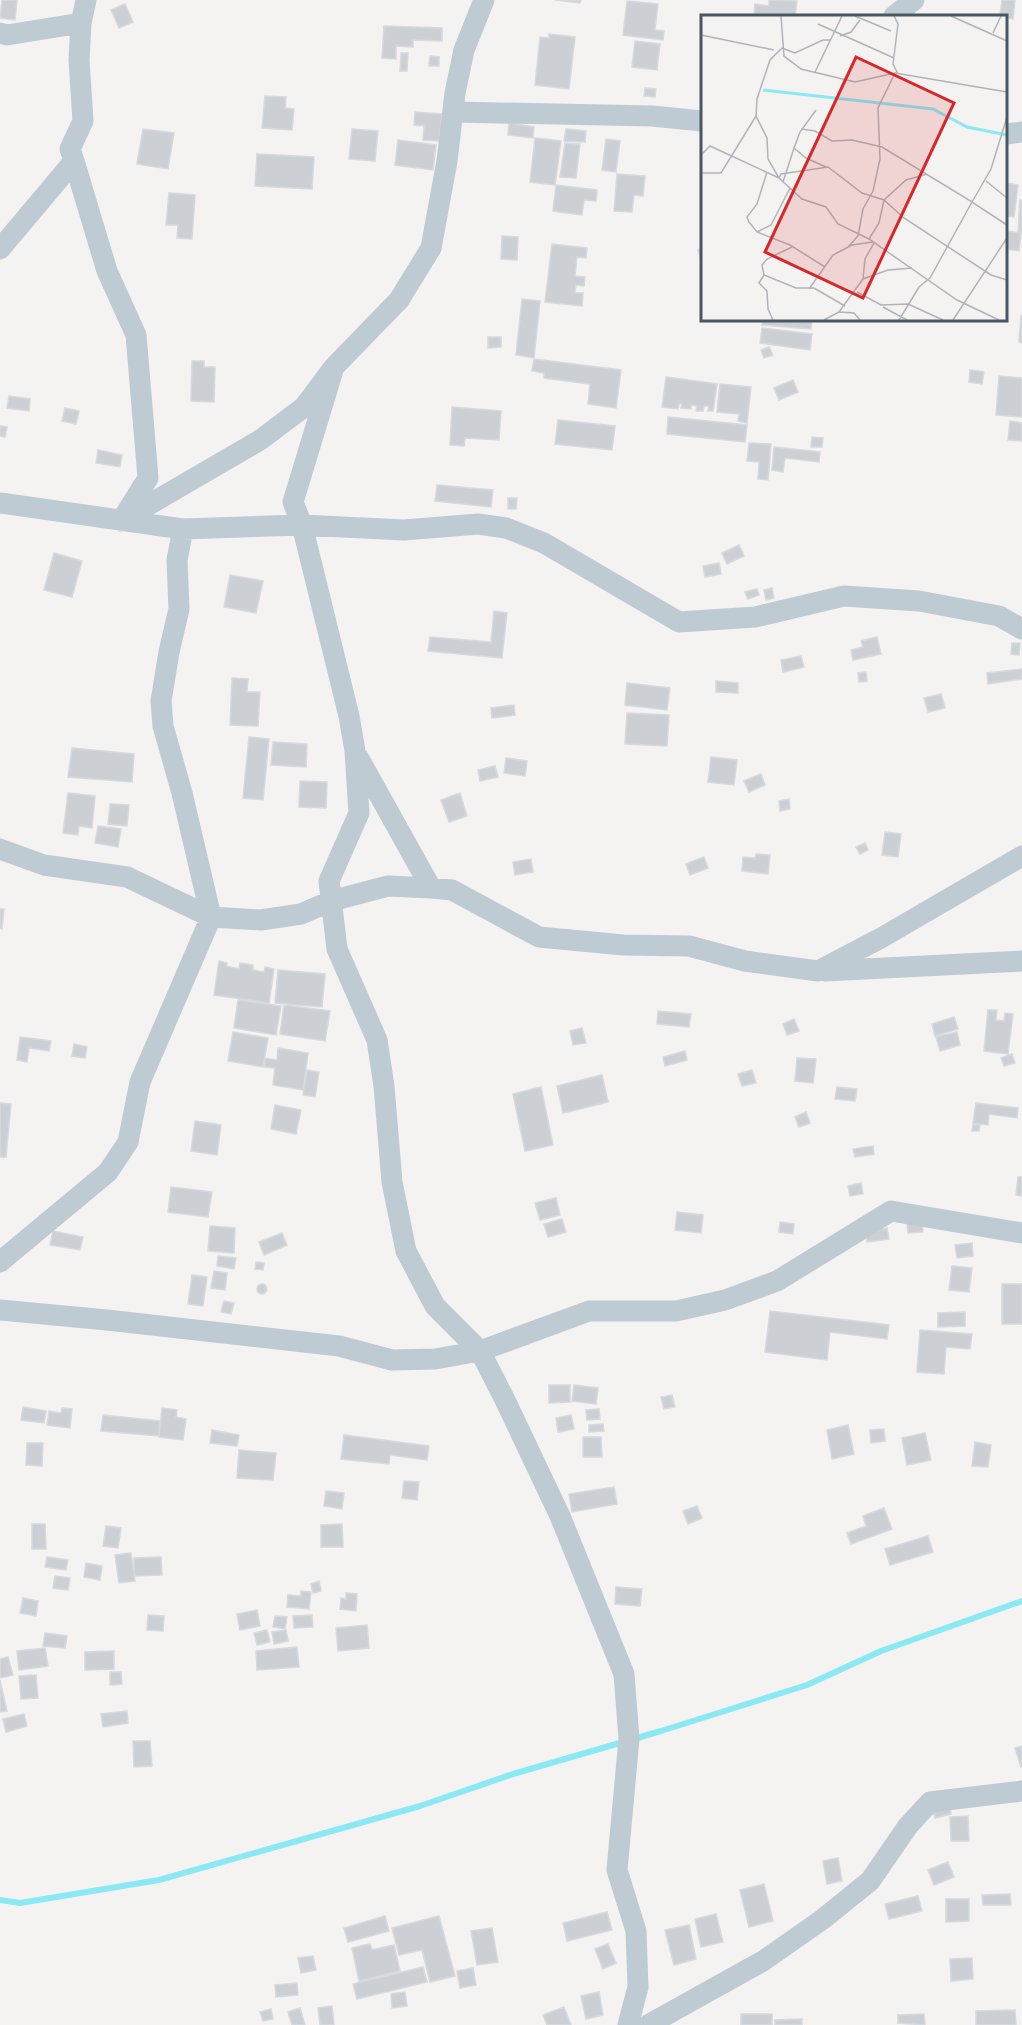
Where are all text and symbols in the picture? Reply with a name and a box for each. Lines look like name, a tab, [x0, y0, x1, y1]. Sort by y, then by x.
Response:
inset map	[701, 15, 1007, 321]

